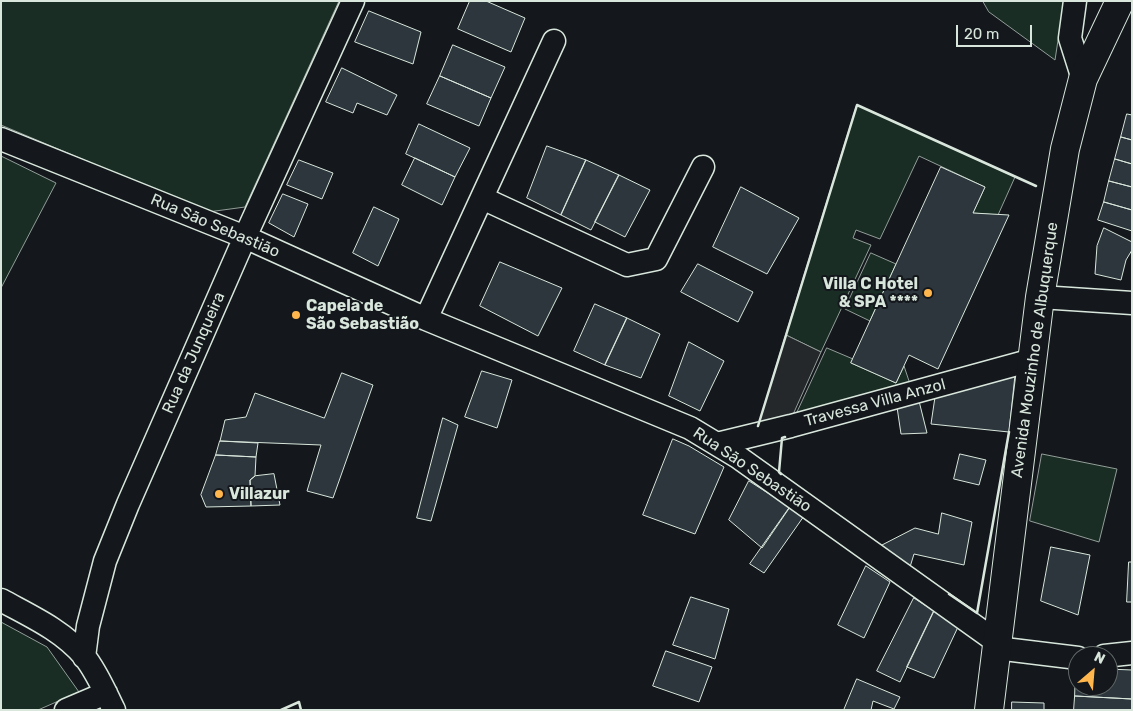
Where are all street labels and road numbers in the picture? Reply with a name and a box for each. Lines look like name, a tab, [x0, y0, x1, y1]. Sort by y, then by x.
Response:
street label: Rua São Sebastião	[148, 190, 282, 262]
street label: Avenida Mouzinho de Albuquerque	[1008, 221, 1062, 479]
street label: Rua da Junqueira	[159, 289, 229, 417]
street label: Travessa Villa Anzol	[802, 375, 948, 431]
street label: Rua São Sebastião	[689, 423, 815, 517]

